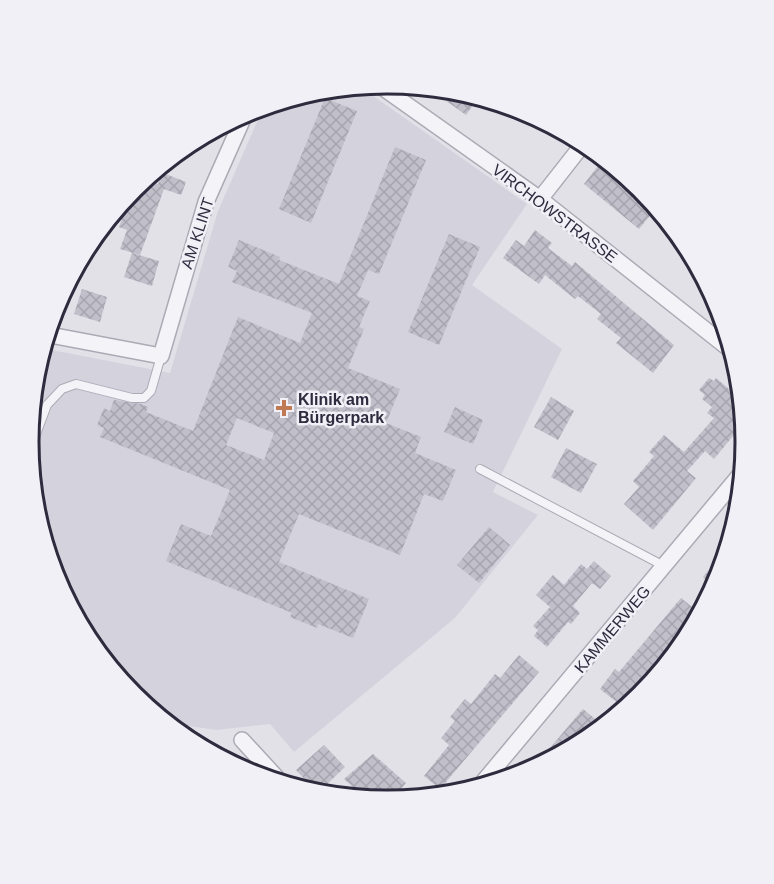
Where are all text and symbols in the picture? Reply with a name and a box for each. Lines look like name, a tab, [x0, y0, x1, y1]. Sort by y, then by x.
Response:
street label: VIRCHOWSTRASSE	[489, 161, 621, 266]
street label: AM KLINT	[178, 195, 217, 271]
place label: Klinik am Bürgerpark	[298, 391, 384, 426]
marker: Klinik am Bürgerpark	[275, 399, 293, 417]
street label: KAMMERWEG	[571, 582, 654, 676]

